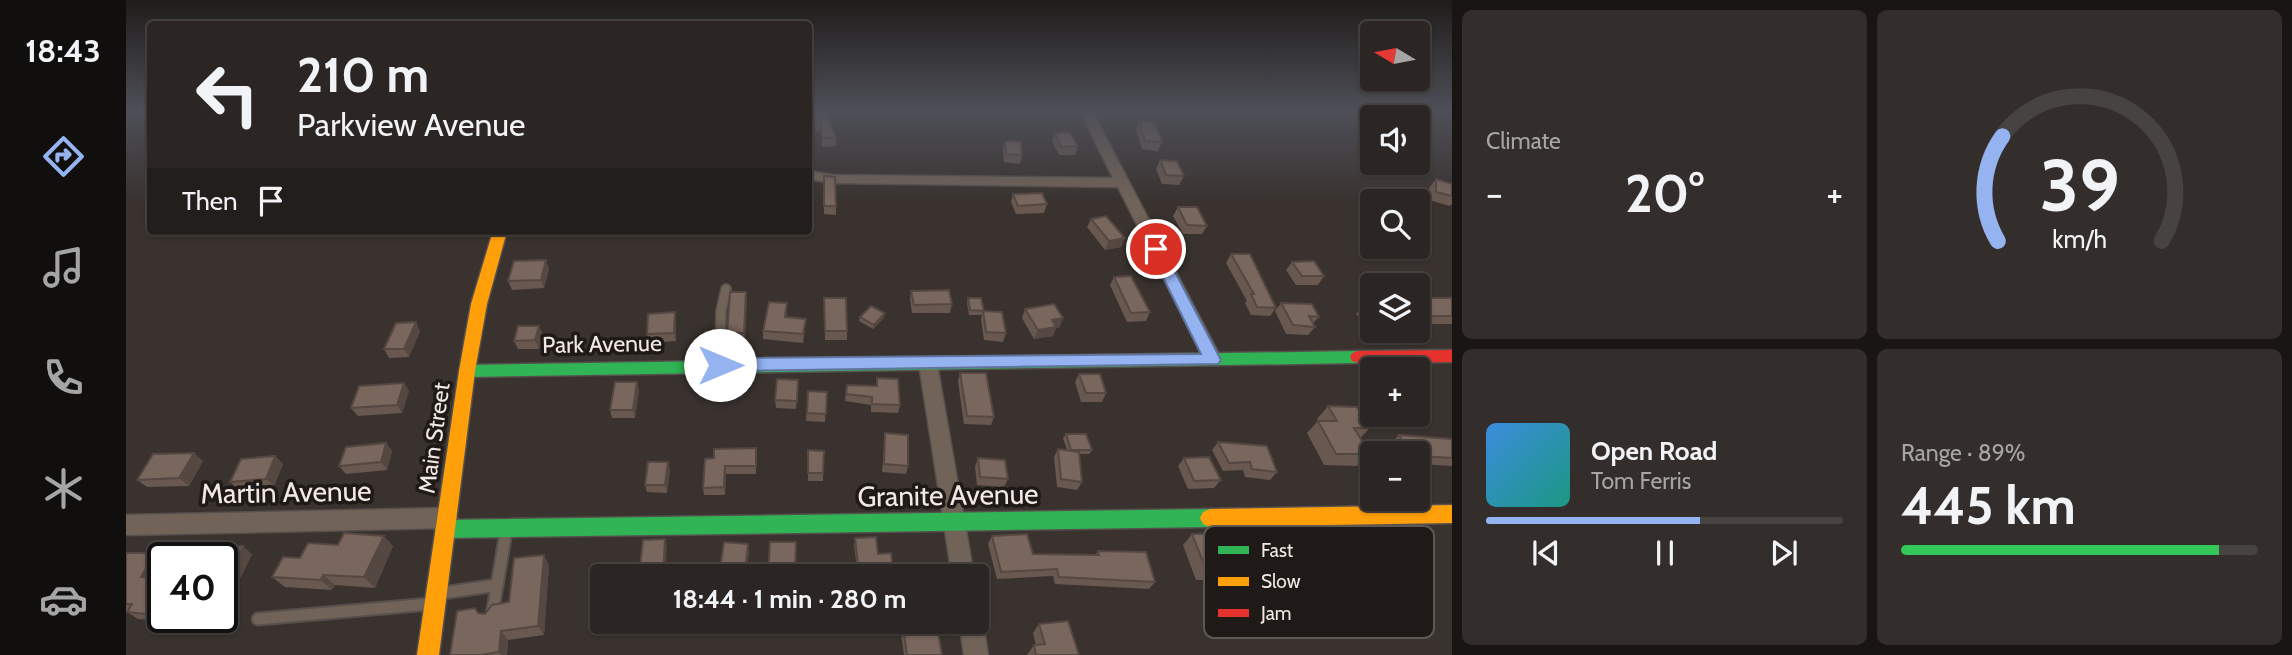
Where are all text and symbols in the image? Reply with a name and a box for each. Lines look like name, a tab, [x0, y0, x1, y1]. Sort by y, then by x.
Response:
north arrow	[1360, 21, 1430, 91]
map controls	[1360, 21, 1430, 511]
text: 18:43	[25, 31, 101, 70]
text: 210 m	[297, 45, 429, 104]
icon: left	[182, 49, 273, 140]
text: Parkview Avenue	[297, 105, 525, 144]
button: sound	[1360, 105, 1430, 175]
text: Climate	[1486, 127, 1561, 155]
icon: directions	[39, 132, 88, 181]
text: 39	[2039, 141, 2120, 229]
text: 20°	[1625, 162, 1704, 225]
text: −	[1486, 170, 1503, 217]
text: +	[1826, 170, 1843, 217]
icon: arrive	[252, 182, 290, 220]
text: Then	[182, 185, 238, 217]
button: search	[1360, 189, 1430, 259]
pin	[1126, 219, 1186, 279]
text: km/h	[2052, 223, 2107, 253]
icon: arrive	[1137, 230, 1175, 268]
icon: music	[39, 243, 88, 292]
button: layers	[1360, 273, 1430, 343]
position arrow	[683, 328, 757, 402]
street label: Park Avenue	[542, 329, 662, 359]
icon: phone	[39, 353, 88, 402]
button: +	[1360, 357, 1430, 427]
street label: Main Street	[412, 381, 456, 495]
text: Open Road	[1591, 435, 1717, 467]
text: Range · 89%	[1901, 439, 2025, 467]
button: −	[1360, 441, 1430, 511]
icon: climate	[39, 464, 88, 513]
text: Tom Ferris	[1591, 467, 1691, 495]
street label: Martin Avenue	[200, 474, 372, 510]
text: 445 km	[1901, 474, 2076, 537]
street label: Granite Avenue	[857, 476, 1039, 514]
legend	[1204, 526, 1434, 638]
icon: previous	[1527, 534, 1565, 572]
icon: pause	[1646, 534, 1684, 572]
icon: next	[1765, 534, 1803, 572]
text: Fast	[1261, 539, 1294, 562]
speed limit sign: 40	[147, 542, 238, 633]
text: Slow	[1261, 570, 1301, 593]
icon: car	[39, 575, 88, 624]
text: 18:44 · 1 min · 280 m	[673, 583, 906, 615]
text: Jam	[1260, 602, 1291, 625]

